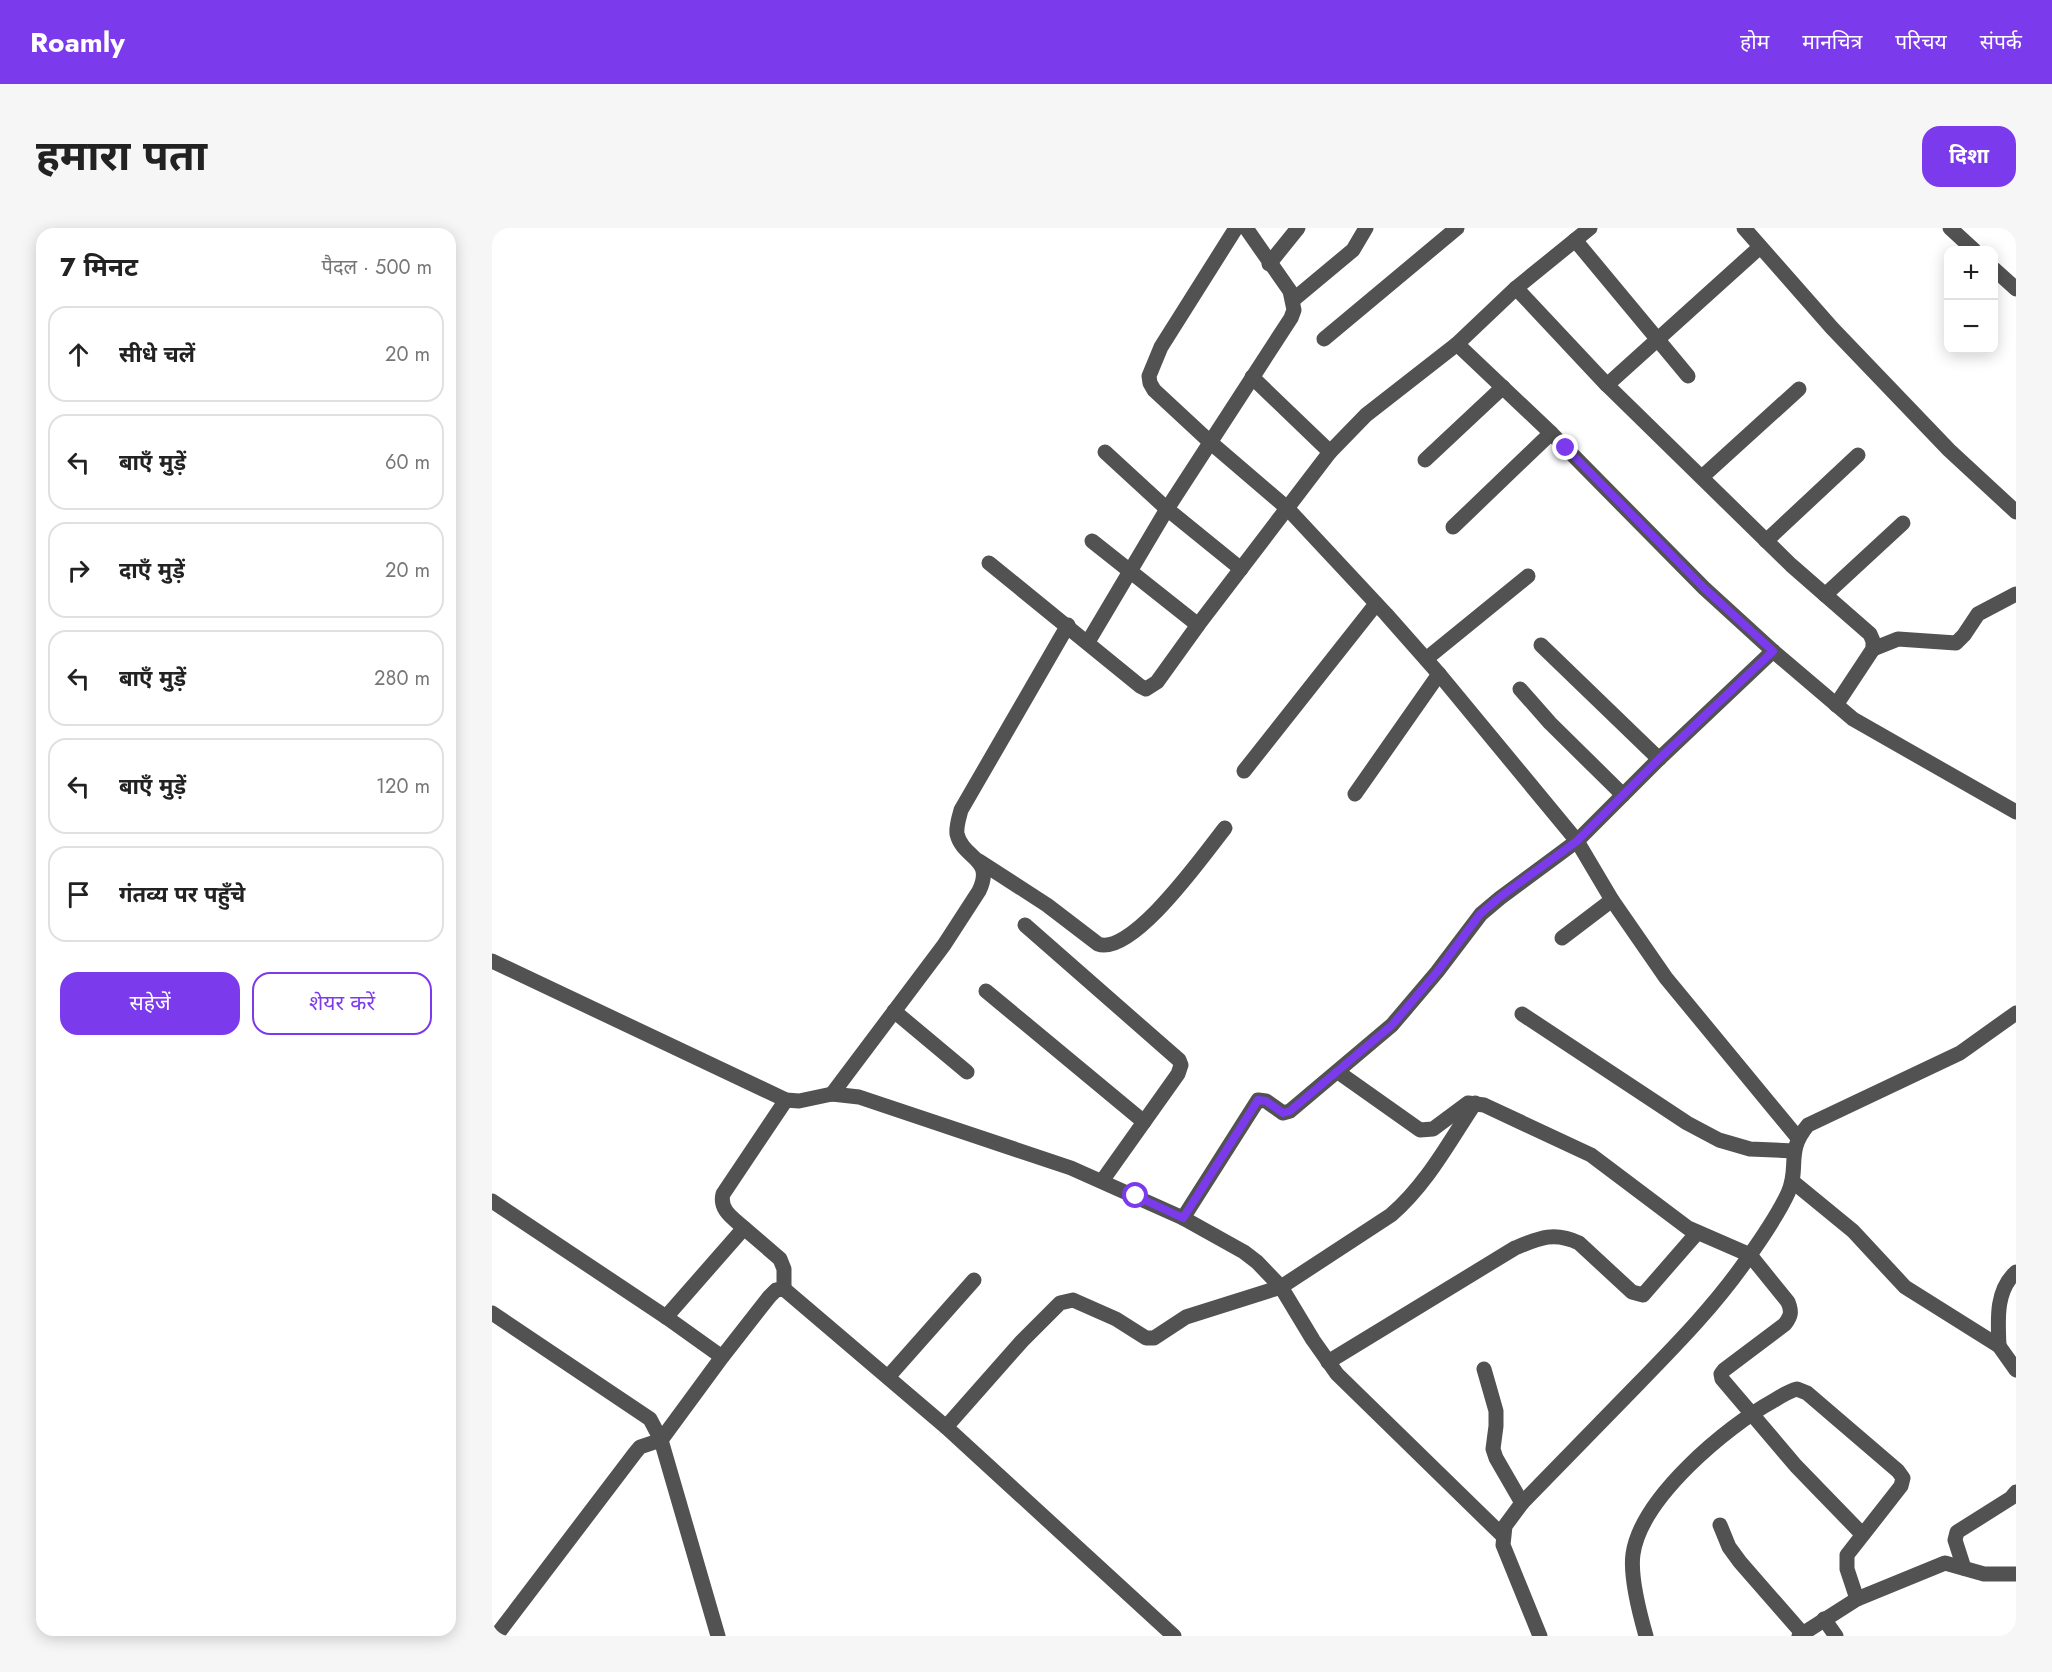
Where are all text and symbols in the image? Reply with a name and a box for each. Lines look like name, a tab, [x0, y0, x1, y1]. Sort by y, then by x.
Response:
text: Roamly	[30, 22, 125, 63]
text: होम	[1740, 27, 1769, 57]
text: मानचित्र	[1802, 27, 1862, 57]
text: परिचय	[1895, 27, 1947, 57]
text: संपर्क	[1980, 27, 2022, 57]
text: हमारा पता	[36, 125, 207, 186]
button: दिशा	[1922, 126, 2016, 187]
map controls	[1944, 246, 1998, 354]
button: +	[1944, 246, 1998, 300]
text: 7 मिनट	[60, 248, 138, 286]
text: पैदल · 500 m	[322, 253, 432, 282]
button: −	[1944, 300, 1998, 354]
icon: ahead	[62, 338, 95, 371]
text: सीधे चलें	[119, 338, 195, 370]
text: 20 m	[385, 340, 430, 369]
route end	[1552, 434, 1578, 460]
icon: left	[62, 446, 95, 479]
text: बाएँ मुड़ें	[119, 446, 186, 478]
text: 60 m	[385, 448, 430, 477]
icon: right	[62, 554, 95, 587]
text: दाएँ मुड़ें	[119, 554, 185, 586]
text: 20 m	[385, 556, 430, 585]
icon: left	[62, 662, 95, 695]
text: बाएँ मुड़ें	[119, 662, 186, 694]
text: 280 m	[374, 664, 430, 693]
icon: left	[62, 770, 95, 803]
text: बाएँ मुड़ें	[119, 770, 186, 802]
text: 120 m	[376, 772, 430, 801]
icon: arrive	[62, 878, 95, 911]
text: गंतव्य पर पहुँचे	[119, 878, 245, 910]
button: सहेजें	[60, 972, 240, 1035]
button: शेयर करें	[252, 972, 432, 1035]
route start	[1122, 1182, 1148, 1208]

